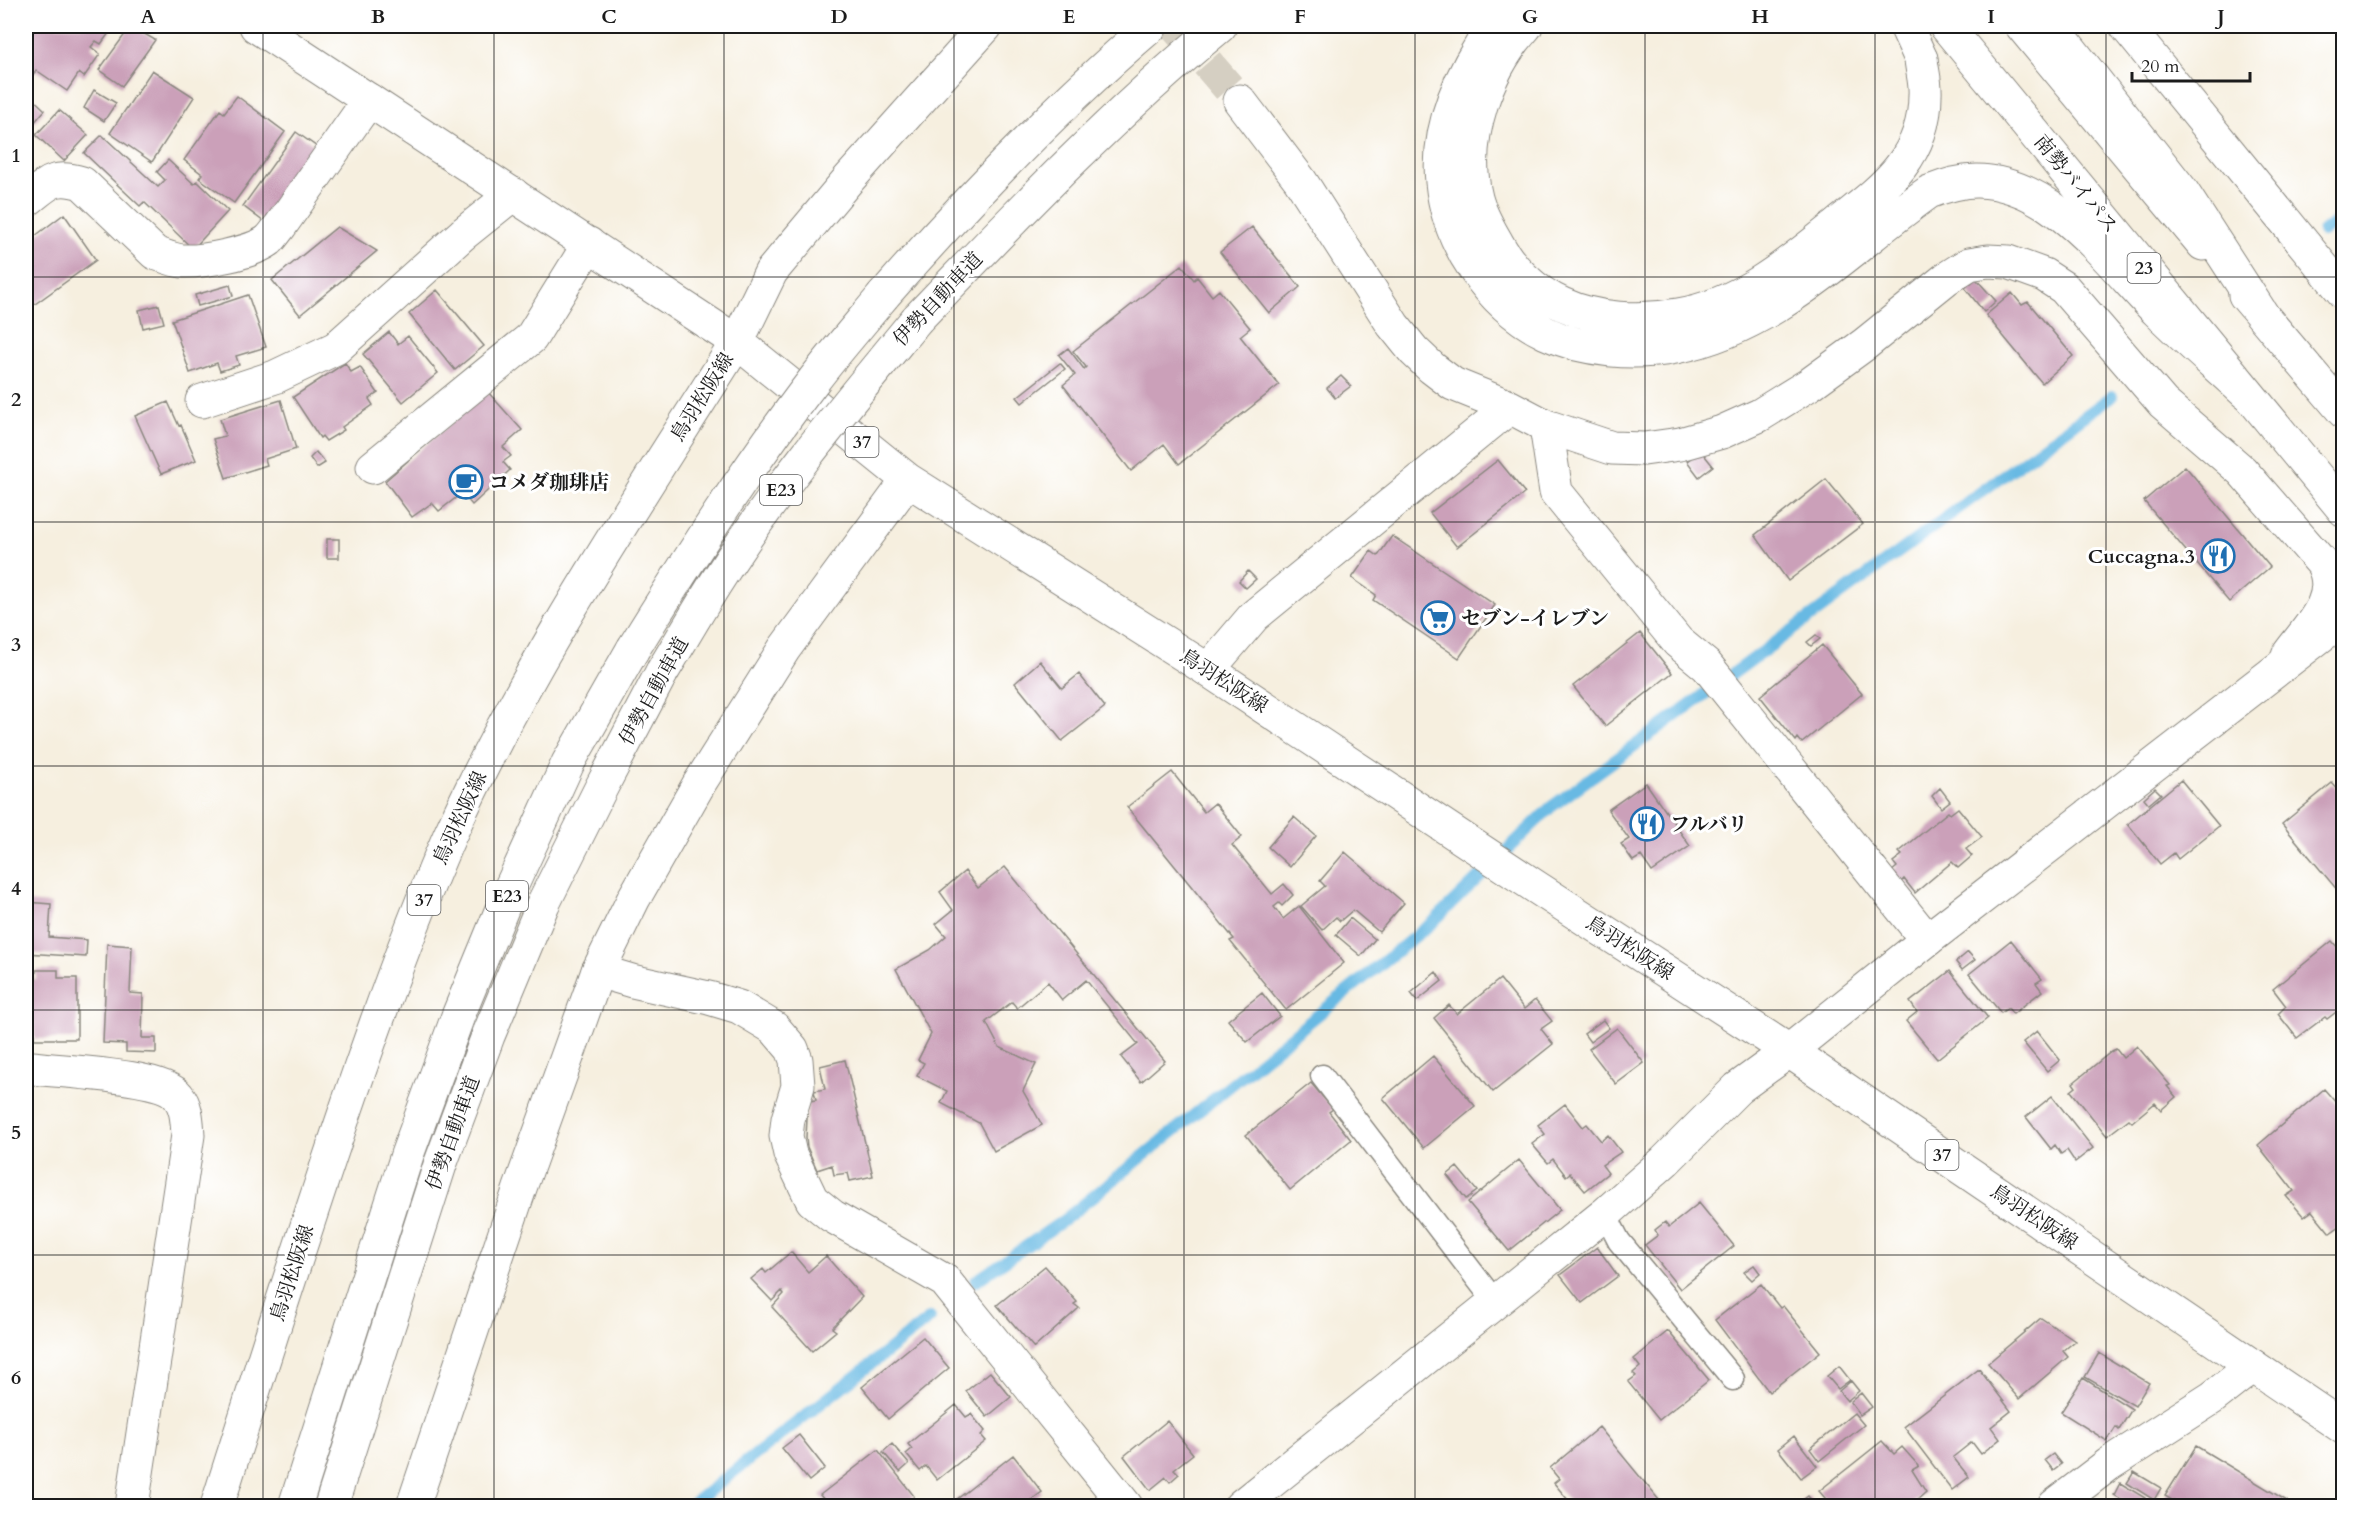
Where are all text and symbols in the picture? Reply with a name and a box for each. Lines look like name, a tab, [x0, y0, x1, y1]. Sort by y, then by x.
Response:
text: A	[140, 3, 156, 30]
text: B	[371, 3, 385, 30]
text: C	[601, 3, 617, 30]
text: D	[830, 3, 848, 30]
text: E	[1063, 3, 1075, 30]
text: F	[1294, 3, 1306, 30]
text: G	[1522, 3, 1538, 30]
text: H	[1751, 3, 1769, 30]
text: I	[1987, 3, 1995, 30]
text: J	[2214, 3, 2225, 30]
scale bar	[2132, 45, 2250, 83]
text: 20 m	[2141, 54, 2180, 79]
street label: 南勢バイパス	[2028, 129, 2124, 239]
text: 1	[11, 142, 21, 169]
street label: 伊勢自動車道	[887, 246, 989, 352]
road number: 23	[2128, 253, 2160, 283]
street label: 鳥羽松阪線	[664, 347, 740, 447]
text: 2	[11, 386, 21, 413]
road number: 37	[846, 427, 878, 457]
cafe icon: コメダ珈琲店	[448, 464, 484, 500]
place label: コメダ珈琲店	[489, 469, 609, 496]
road number: E23	[760, 475, 802, 505]
restaurant icon: Cuccagna.3	[2200, 538, 2236, 574]
place label: Cuccagna.3	[2088, 543, 2195, 570]
supermarket icon: セブン-イレブン	[1420, 600, 1456, 636]
place label: セブン-イレブン	[1461, 605, 1609, 632]
text: 3	[11, 631, 21, 658]
street label: 伊勢自動車道	[613, 632, 695, 750]
street label: 鳥羽松阪線	[1175, 642, 1273, 720]
street label: 鳥羽松阪線	[427, 767, 493, 869]
restaurant icon: フルバリ	[1629, 806, 1665, 842]
place label: フルバリ	[1670, 811, 1748, 838]
text: 4	[11, 875, 21, 902]
road number: E23	[486, 881, 528, 911]
road number: 37	[408, 885, 440, 915]
street label: 鳥羽松阪線	[1581, 909, 1679, 987]
street label: 伊勢自動車道	[420, 1072, 486, 1194]
text: 5	[11, 1119, 21, 1146]
road number: 37	[1926, 1140, 1958, 1170]
street label: 鳥羽松阪線	[1985, 1178, 2083, 1256]
street label: 鳥羽松阪線	[264, 1221, 320, 1325]
text: 6	[11, 1364, 21, 1391]

